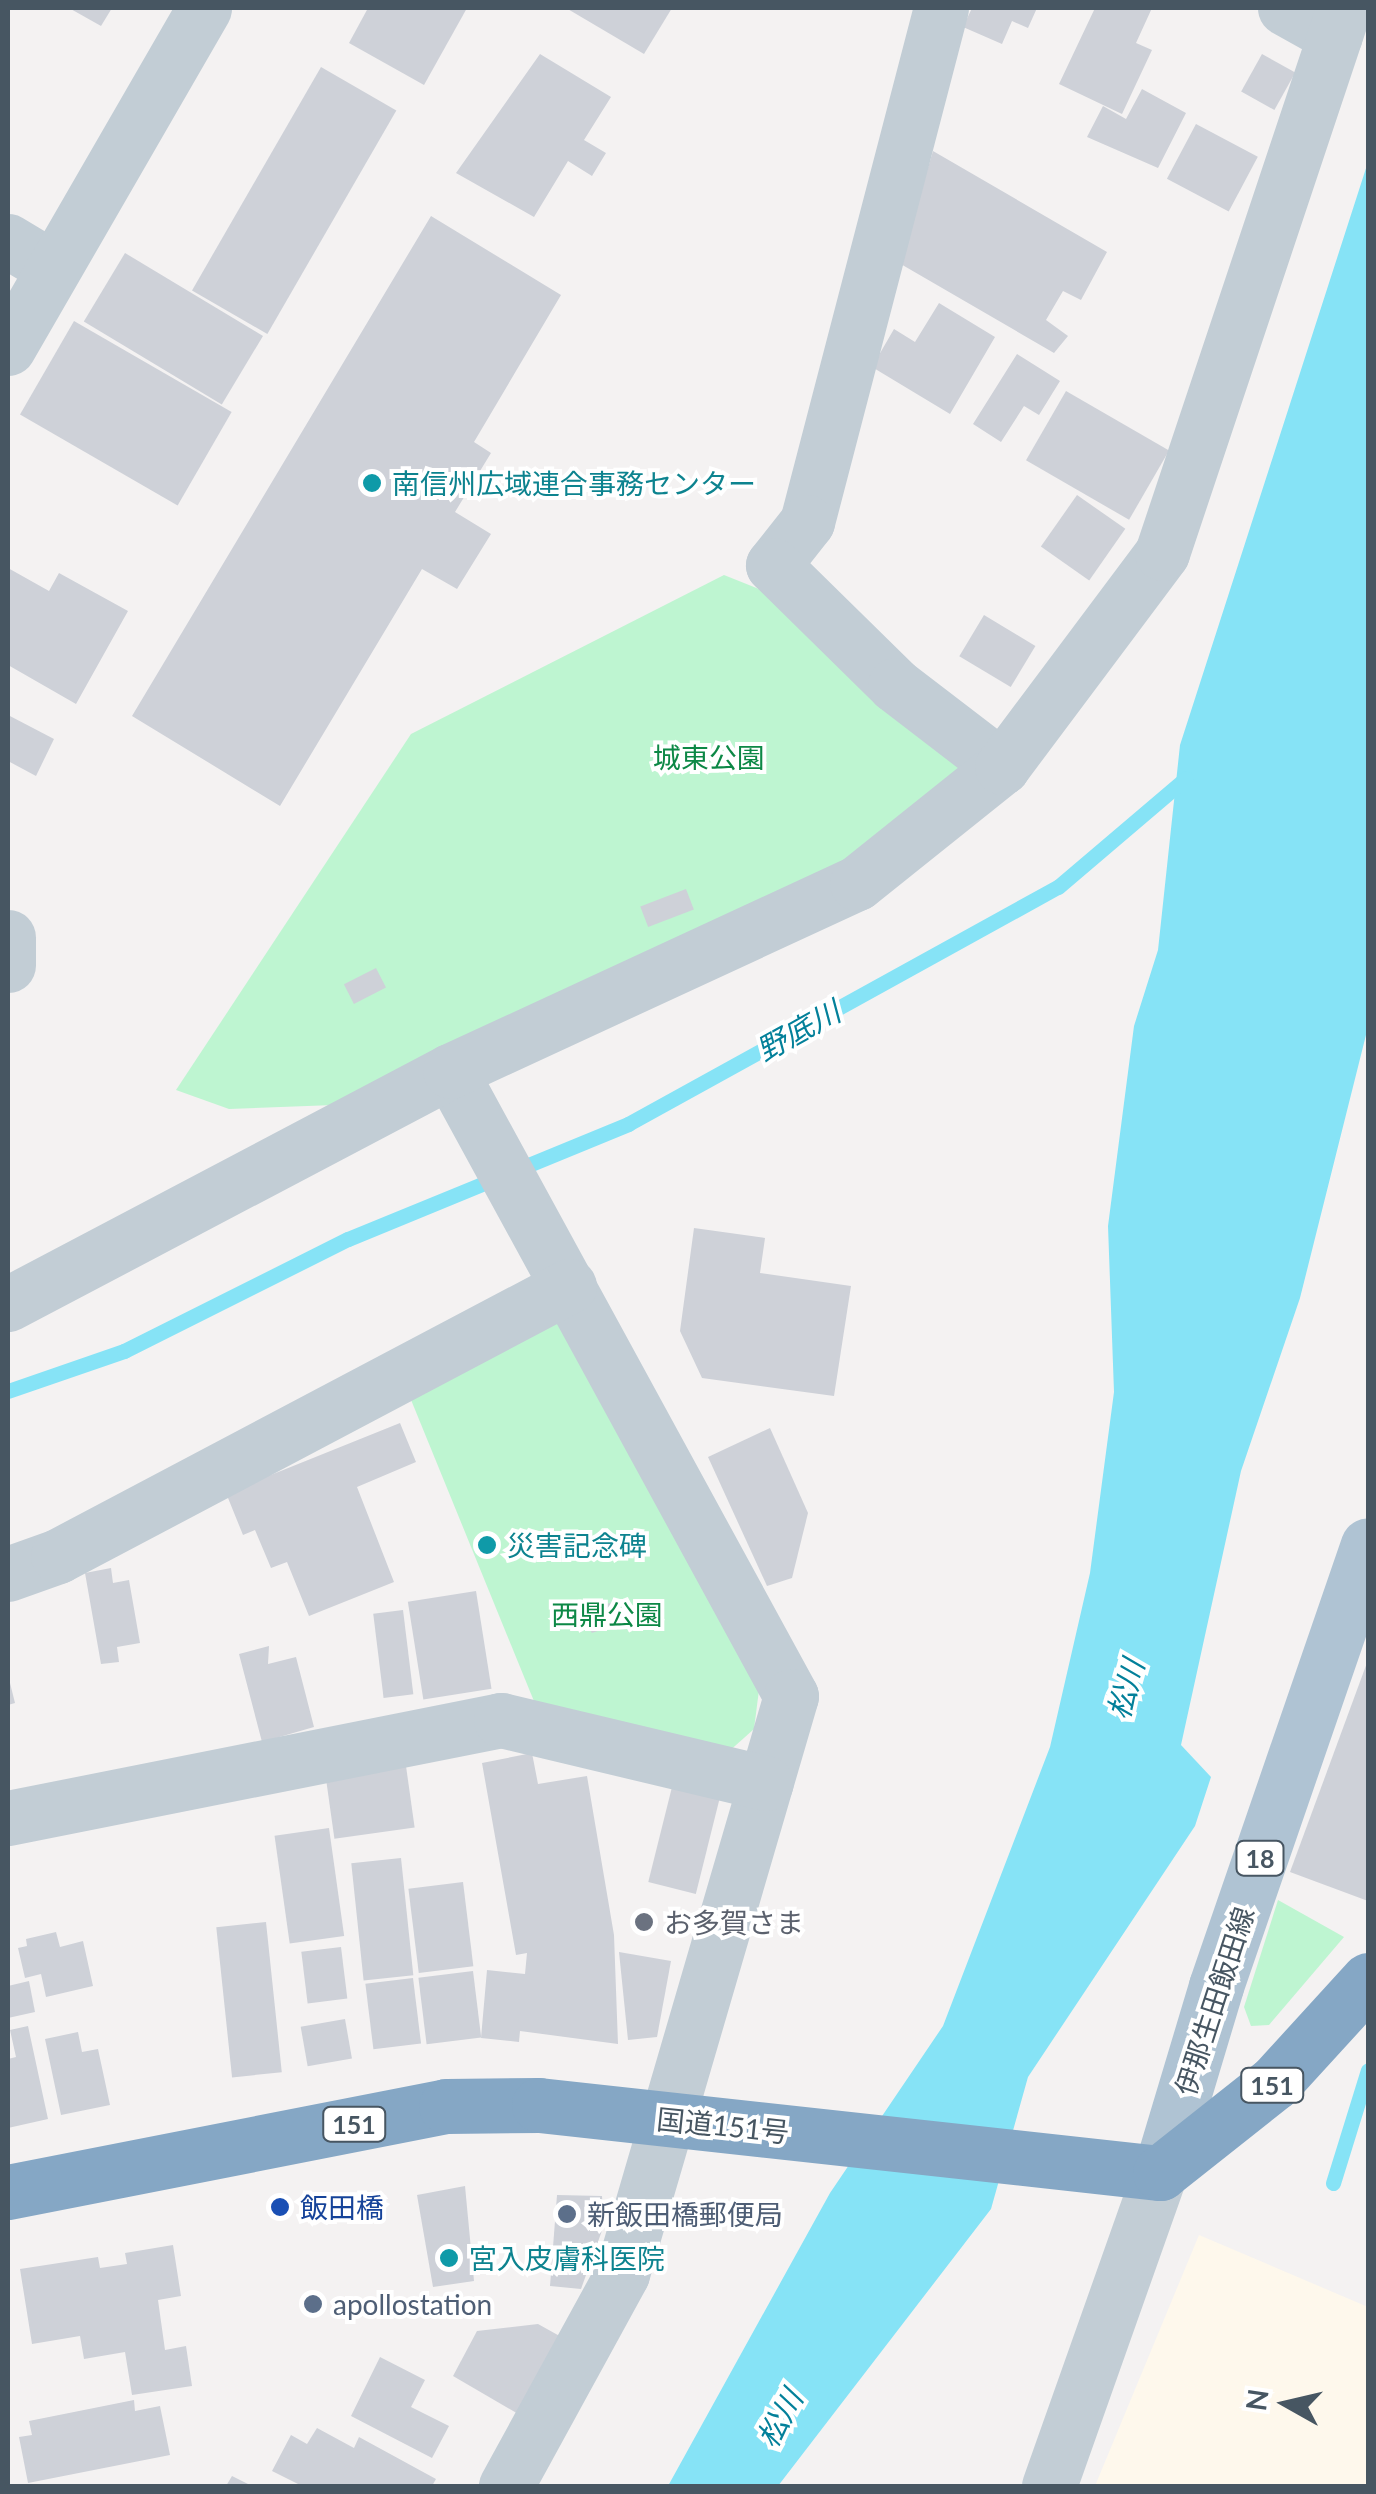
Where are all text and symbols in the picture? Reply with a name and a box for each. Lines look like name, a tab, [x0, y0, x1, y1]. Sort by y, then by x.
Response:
place label: 南信州広域連合事務センター	[392, 466, 756, 500]
marker: 南信州広域連合事務センター	[361, 472, 383, 494]
park label: 城東公園	[653, 740, 765, 774]
water label: 野底川	[750, 992, 846, 1068]
place label: 災害記念碑	[507, 1528, 647, 1562]
marker: 災害記念碑	[476, 1534, 498, 1556]
park label: 西鼎公園	[551, 1597, 663, 1631]
water label: 松川	[1099, 1655, 1151, 1723]
road number: 18	[1235, 1838, 1285, 1878]
street label: 伊那生田飯田線	[1168, 1903, 1260, 2099]
place label: お多賀さま	[664, 1905, 804, 1939]
marker: お多賀さま	[633, 1911, 655, 1933]
road number: 151	[1240, 2065, 1304, 2105]
street label: 国道151号	[655, 2101, 791, 2149]
road number: 151	[322, 2104, 386, 2144]
place label: 飯田橋	[300, 2190, 384, 2224]
marker: 飯田橋	[269, 2196, 291, 2218]
place label: 新飯田橋郵便局	[587, 2197, 783, 2231]
marker: 新飯田橋郵便局	[556, 2203, 578, 2225]
place label: 宮入皮膚科医院	[469, 2241, 665, 2275]
marker: 宮入皮膚科医院	[438, 2247, 460, 2269]
place label: apollostation	[333, 2287, 492, 2321]
marker: apollostation	[302, 2293, 324, 2315]
north arrow	[1236, 2354, 1336, 2454]
water label: 松川	[749, 2383, 809, 2453]
text: N	[1238, 2387, 1275, 2413]

